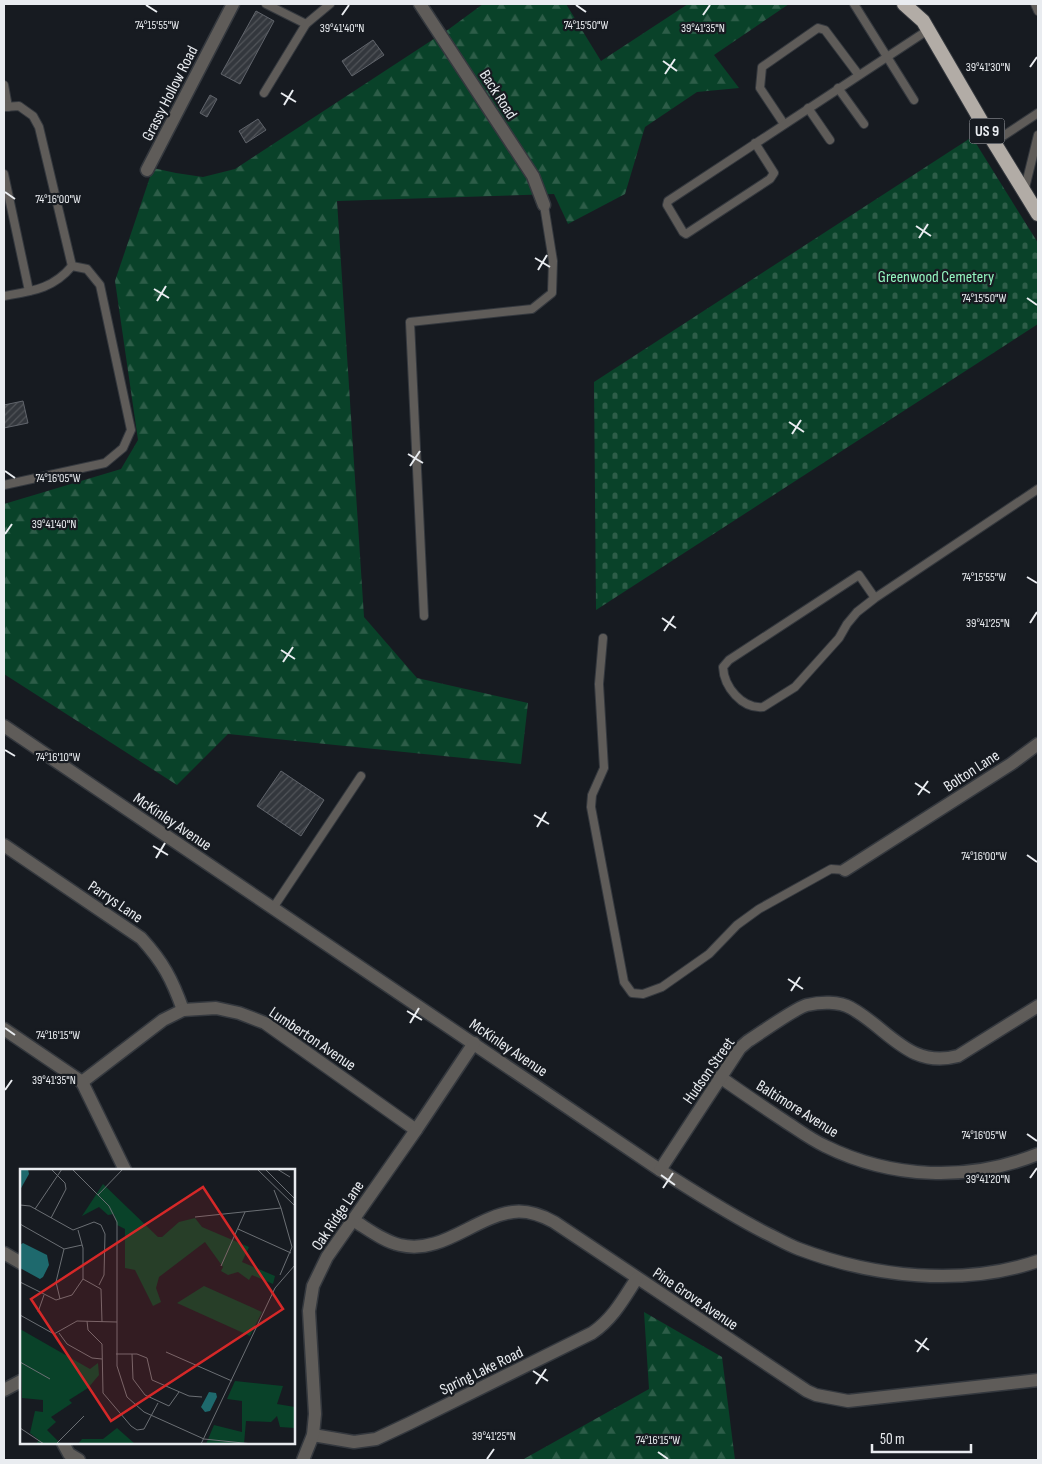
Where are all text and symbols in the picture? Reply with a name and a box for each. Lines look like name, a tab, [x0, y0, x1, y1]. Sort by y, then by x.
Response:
text: 74°15'55"W	[135, 18, 179, 33]
text: 74°15'50"W	[564, 18, 609, 33]
text: 39°41'40"N	[320, 21, 364, 36]
text: 39°41'35"N	[681, 21, 725, 36]
street label: Grassy Hollow Road	[138, 43, 202, 144]
text: 39°41'30"N	[966, 60, 1010, 75]
street label: Back Road	[475, 67, 521, 123]
road number: US 9	[970, 118, 1004, 144]
text: 74°16'00"W	[35, 192, 81, 207]
park label: Greenwood Cemetery	[878, 268, 994, 287]
text: 74°15'50"W	[962, 291, 1007, 306]
text: 74°16'05"W	[35, 471, 81, 486]
text: 39°41'40"N	[32, 517, 76, 532]
text: 74°15'55"W	[962, 570, 1006, 585]
text: 39°41'25"N	[966, 616, 1010, 631]
street label: Bolton Lane	[940, 746, 1003, 796]
text: 74°16'10"W	[36, 750, 80, 765]
street label: McKinley Avenue	[129, 789, 215, 855]
text: 74°16'00"W	[961, 849, 1007, 864]
street label: Parrys Lane	[84, 877, 146, 927]
street label: Lumberton Avenue	[265, 1003, 359, 1075]
street label: McKinley Avenue	[465, 1015, 551, 1081]
text: 74°16'15"W	[36, 1028, 80, 1043]
street label: Hudson Street	[679, 1034, 739, 1108]
text: 39°41'35"N	[32, 1073, 76, 1088]
street label: Baltimore Avenue	[753, 1076, 842, 1142]
text: 74°16'05"W	[961, 1128, 1007, 1143]
inset map	[20, 1169, 295, 1444]
text: 39°41'20"N	[966, 1172, 1010, 1187]
street label: Oak Ridge Lane	[308, 1177, 369, 1254]
street label: Pine Grove Avenue	[649, 1264, 741, 1335]
street label: Spring Lake Road	[437, 1343, 526, 1400]
scale bar	[872, 1422, 971, 1454]
text: 39°41'25"N	[472, 1429, 516, 1444]
text: 50 m	[880, 1430, 905, 1449]
text: 74°16'15"W	[636, 1433, 680, 1448]

